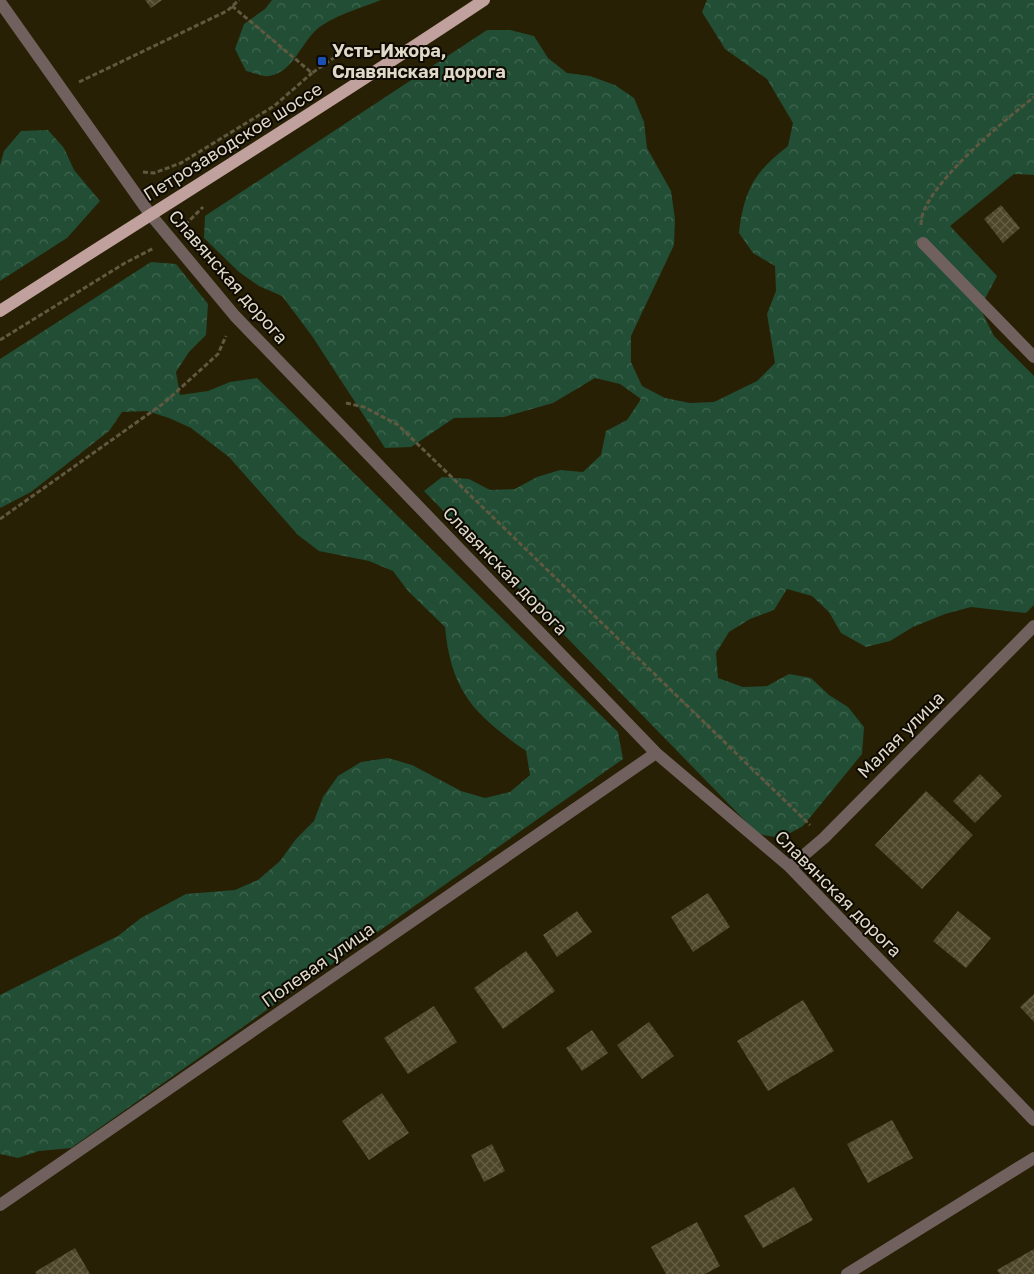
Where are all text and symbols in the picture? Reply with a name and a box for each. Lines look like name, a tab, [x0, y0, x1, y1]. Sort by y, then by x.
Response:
place label: Усть-Ижора, Славянская дорога	[332, 39, 506, 82]
marker: Усть-Ижора, Славянская дорога	[316, 55, 328, 67]
street label: Петрозаводское шоссе	[139, 77, 326, 205]
street label: Славянская дорога	[165, 205, 293, 348]
street label: Славянская дорога	[439, 501, 573, 639]
street label: Малая улица	[852, 686, 948, 782]
street label: Славянская дорога	[771, 825, 907, 961]
street label: Полевая улица	[257, 917, 378, 1011]

